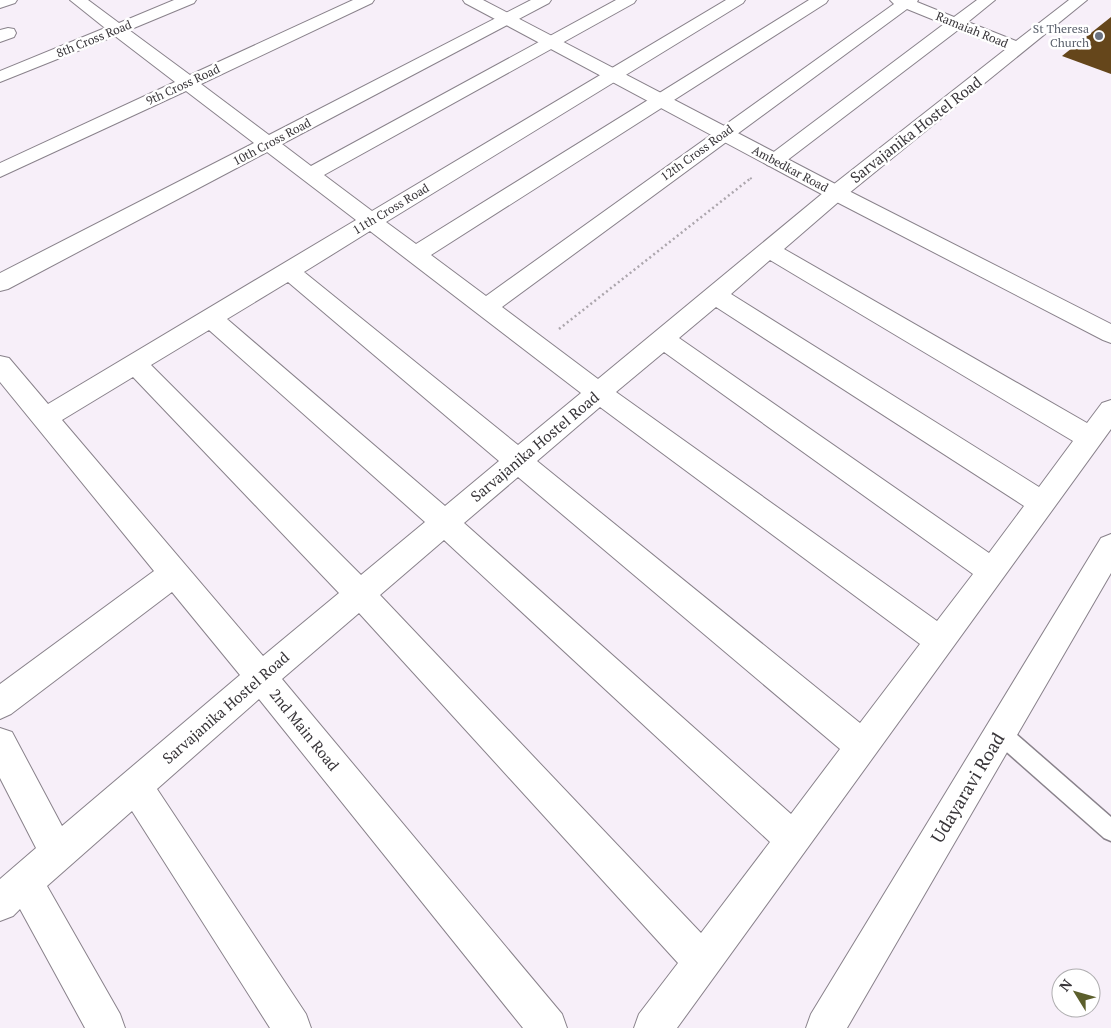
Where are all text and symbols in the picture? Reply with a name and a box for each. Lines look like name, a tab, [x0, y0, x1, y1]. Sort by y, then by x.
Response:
street label: Ramaiah Road	[934, 8, 1011, 51]
street label: 8th Cross Road	[54, 16, 134, 60]
place label: St Theresa Church	[1033, 21, 1089, 50]
marker: St Theresa Church	[1093, 30, 1105, 42]
street label: 9th Cross Road	[143, 61, 222, 108]
street label: Sarvajanika Hostel Road	[846, 72, 985, 187]
street label: 10th Cross Road	[230, 115, 314, 168]
street label: 12th Cross Road	[657, 121, 736, 184]
street label: Ambedkar Road	[749, 142, 831, 195]
street label: 11th Cross Road	[350, 180, 432, 237]
street label: Sarvajanika Hostel Road	[466, 387, 603, 506]
street label: Sarvajanika Hostel Road	[158, 647, 293, 768]
street label: 2nd Main Road	[266, 684, 344, 775]
street label: Udayaravi Road	[925, 728, 1009, 847]
north arrow	[1051, 968, 1101, 1018]
text: N	[1054, 975, 1076, 995]

